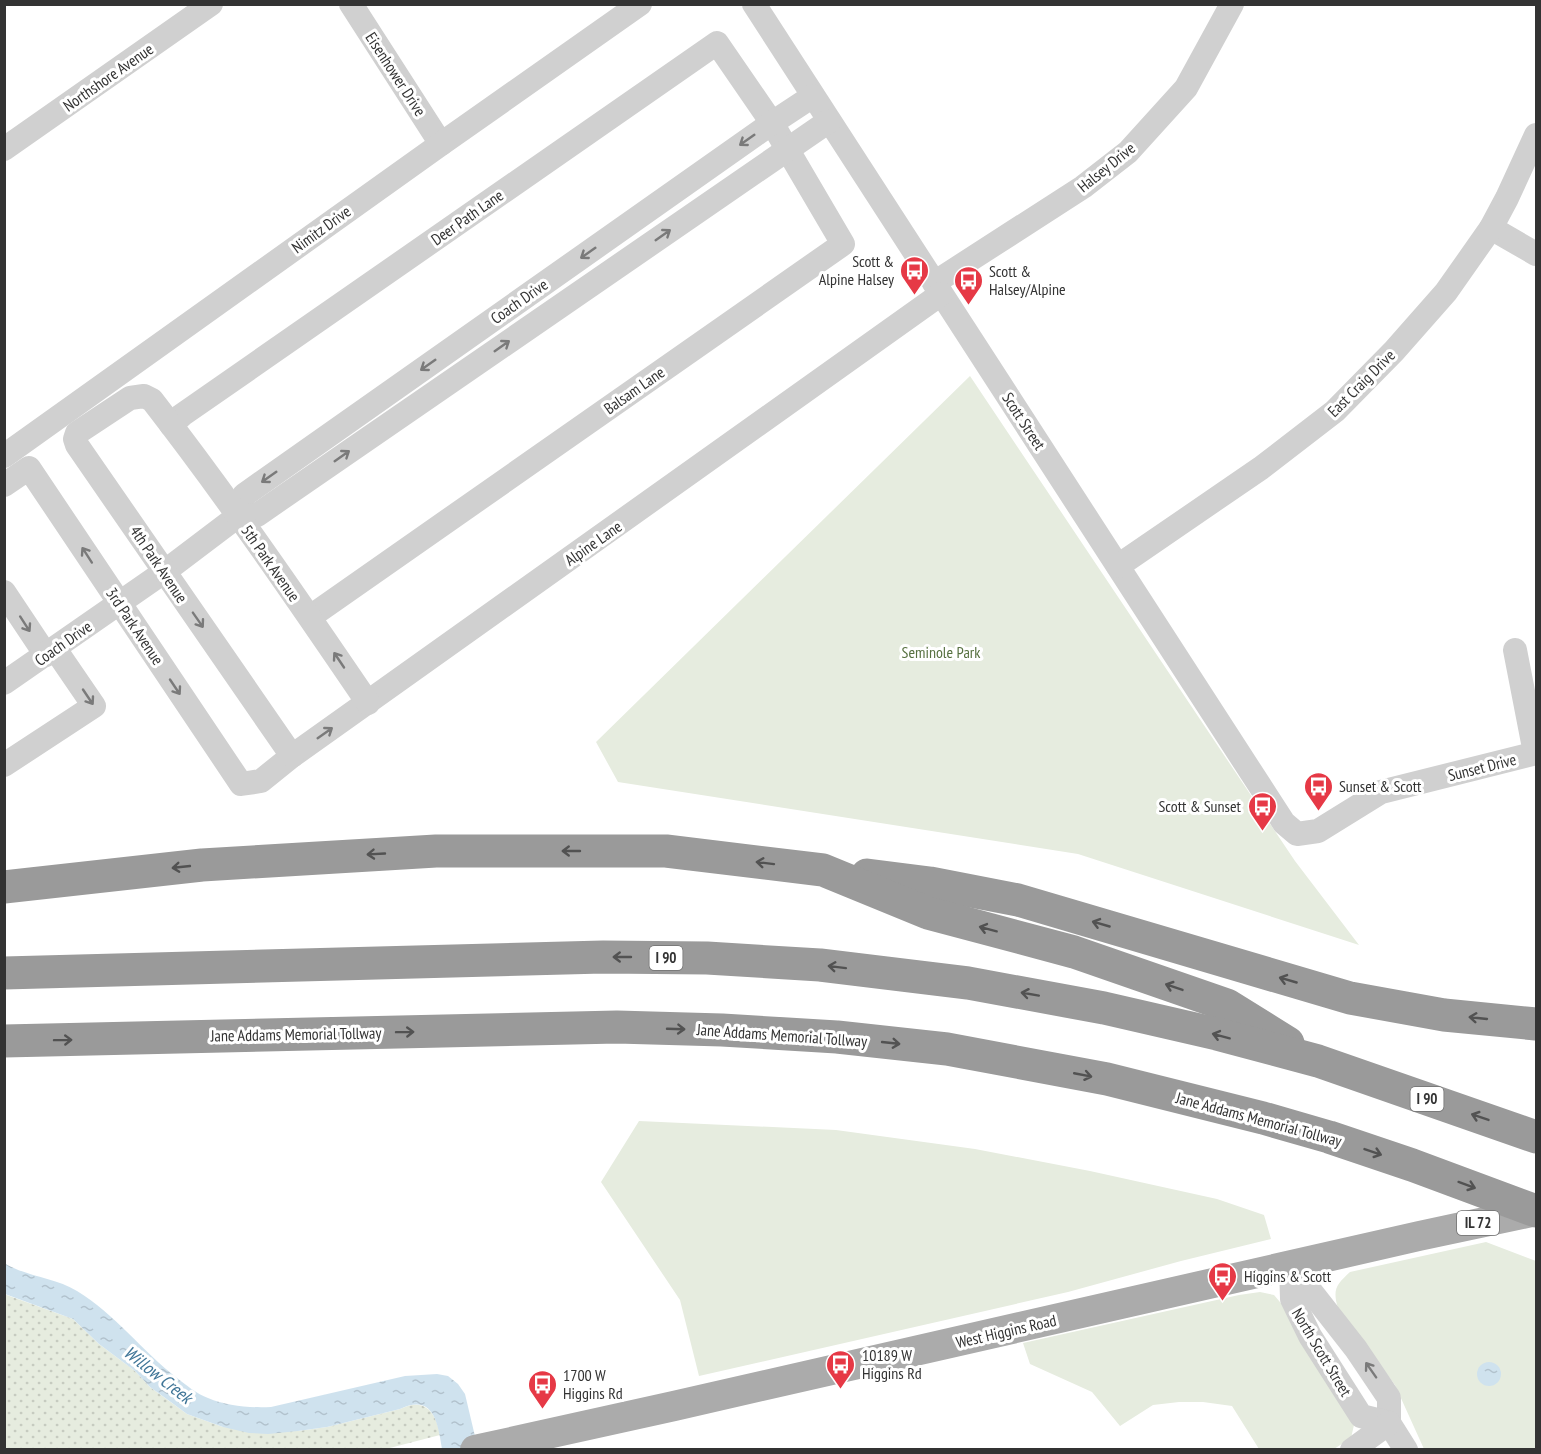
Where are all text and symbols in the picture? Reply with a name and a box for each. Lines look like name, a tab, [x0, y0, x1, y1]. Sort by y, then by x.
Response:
street label: Eisenhower Drive	[361, 28, 431, 120]
street label: Northshore Avenue	[59, 39, 157, 115]
one-way arrow	[740, 134, 756, 146]
street label: Halsey Drive	[1073, 138, 1139, 196]
street label: Deer Path Lane	[427, 185, 507, 249]
street label: Nimitz Drive	[288, 201, 354, 257]
one-way arrow	[654, 229, 670, 241]
one-way arrow	[580, 247, 596, 259]
place label: Scott & Alpine Halsey	[819, 251, 894, 289]
bus stop icon: Scott & Alpine Halsey	[899, 254, 931, 296]
place label: Scott & Halsey/Alpine	[989, 261, 1066, 299]
bus stop icon: Scott & Halsey/Alpine	[952, 264, 984, 306]
street label: Coach Drive	[486, 274, 552, 328]
one-way arrow	[494, 340, 510, 352]
street label: East Craig Drive	[1323, 345, 1399, 421]
one-way arrow	[421, 359, 437, 371]
street label: Balsam Lane	[600, 362, 668, 418]
street label: Scott Street	[998, 389, 1050, 454]
one-way arrow	[333, 450, 350, 463]
one-way arrow	[261, 471, 277, 484]
street label: Alpine Lane	[561, 516, 625, 570]
street label: 5th Park Avenue	[237, 521, 305, 605]
street label: 4th Park Avenue	[126, 522, 192, 606]
one-way arrow	[81, 547, 93, 564]
street label: 3rd Park Avenue	[102, 584, 168, 668]
one-way arrow	[192, 612, 204, 628]
one-way arrow	[19, 615, 31, 631]
street label: Coach Drive	[30, 616, 96, 670]
park label: Seminole Park	[902, 642, 981, 662]
one-way arrow	[333, 652, 345, 668]
one-way arrow	[170, 678, 182, 695]
one-way arrow	[81, 689, 94, 706]
one-way arrow	[317, 727, 333, 739]
street label: Sunset Drive	[1446, 749, 1518, 785]
bus stop icon: Sunset & Scott	[1302, 770, 1334, 812]
place label: Sunset & Scott	[1339, 776, 1422, 796]
bus stop icon: Scott & Sunset	[1246, 790, 1278, 832]
place label: Scott & Sunset	[1159, 796, 1242, 816]
one-way arrow	[561, 845, 581, 857]
one-way arrow	[366, 849, 386, 860]
one-way arrow	[756, 857, 775, 868]
one-way arrow	[172, 862, 192, 873]
one-way arrow	[1092, 918, 1111, 929]
one-way arrow	[978, 922, 997, 934]
road number: I 90	[650, 946, 682, 970]
one-way arrow	[612, 951, 632, 963]
one-way arrow	[828, 962, 848, 973]
one-way arrow	[1279, 974, 1298, 985]
one-way arrow	[1165, 980, 1184, 991]
one-way arrow	[1021, 989, 1041, 1000]
one-way arrow	[1469, 1012, 1489, 1023]
street label: Jane Addams Memorial Tollway	[695, 1019, 868, 1051]
street label: Jane Addams Memorial Tollway	[209, 1023, 382, 1046]
one-way arrow	[665, 1023, 685, 1034]
one-way arrow	[394, 1026, 414, 1037]
one-way arrow	[1212, 1029, 1231, 1041]
one-way arrow	[52, 1034, 72, 1046]
one-way arrow	[881, 1038, 900, 1049]
one-way arrow	[1073, 1070, 1093, 1081]
street label: Jane Addams Memorial Tollway	[1173, 1087, 1344, 1151]
road number: I 90	[1410, 1087, 1444, 1111]
one-way arrow	[1471, 1111, 1490, 1122]
one-way arrow	[1363, 1147, 1382, 1158]
one-way arrow	[1457, 1181, 1476, 1192]
road number: IL 72	[1457, 1211, 1499, 1235]
bus stop icon: Higgins & Scott	[1207, 1260, 1239, 1302]
place label: Higgins & Scott	[1244, 1266, 1332, 1286]
street label: North Scott Street	[1288, 1304, 1357, 1400]
street label: West Higgins Road	[954, 1310, 1058, 1352]
water label: Willow Creek	[119, 1341, 199, 1410]
place label: 10189 W Higgins Rd	[862, 1345, 922, 1383]
bus stop icon: 10189 W Higgins Rd	[825, 1348, 857, 1390]
one-way arrow	[1365, 1362, 1377, 1379]
place label: 1700 W Higgins Rd	[563, 1365, 623, 1403]
bus stop icon: 1700 W Higgins Rd	[526, 1368, 558, 1410]

